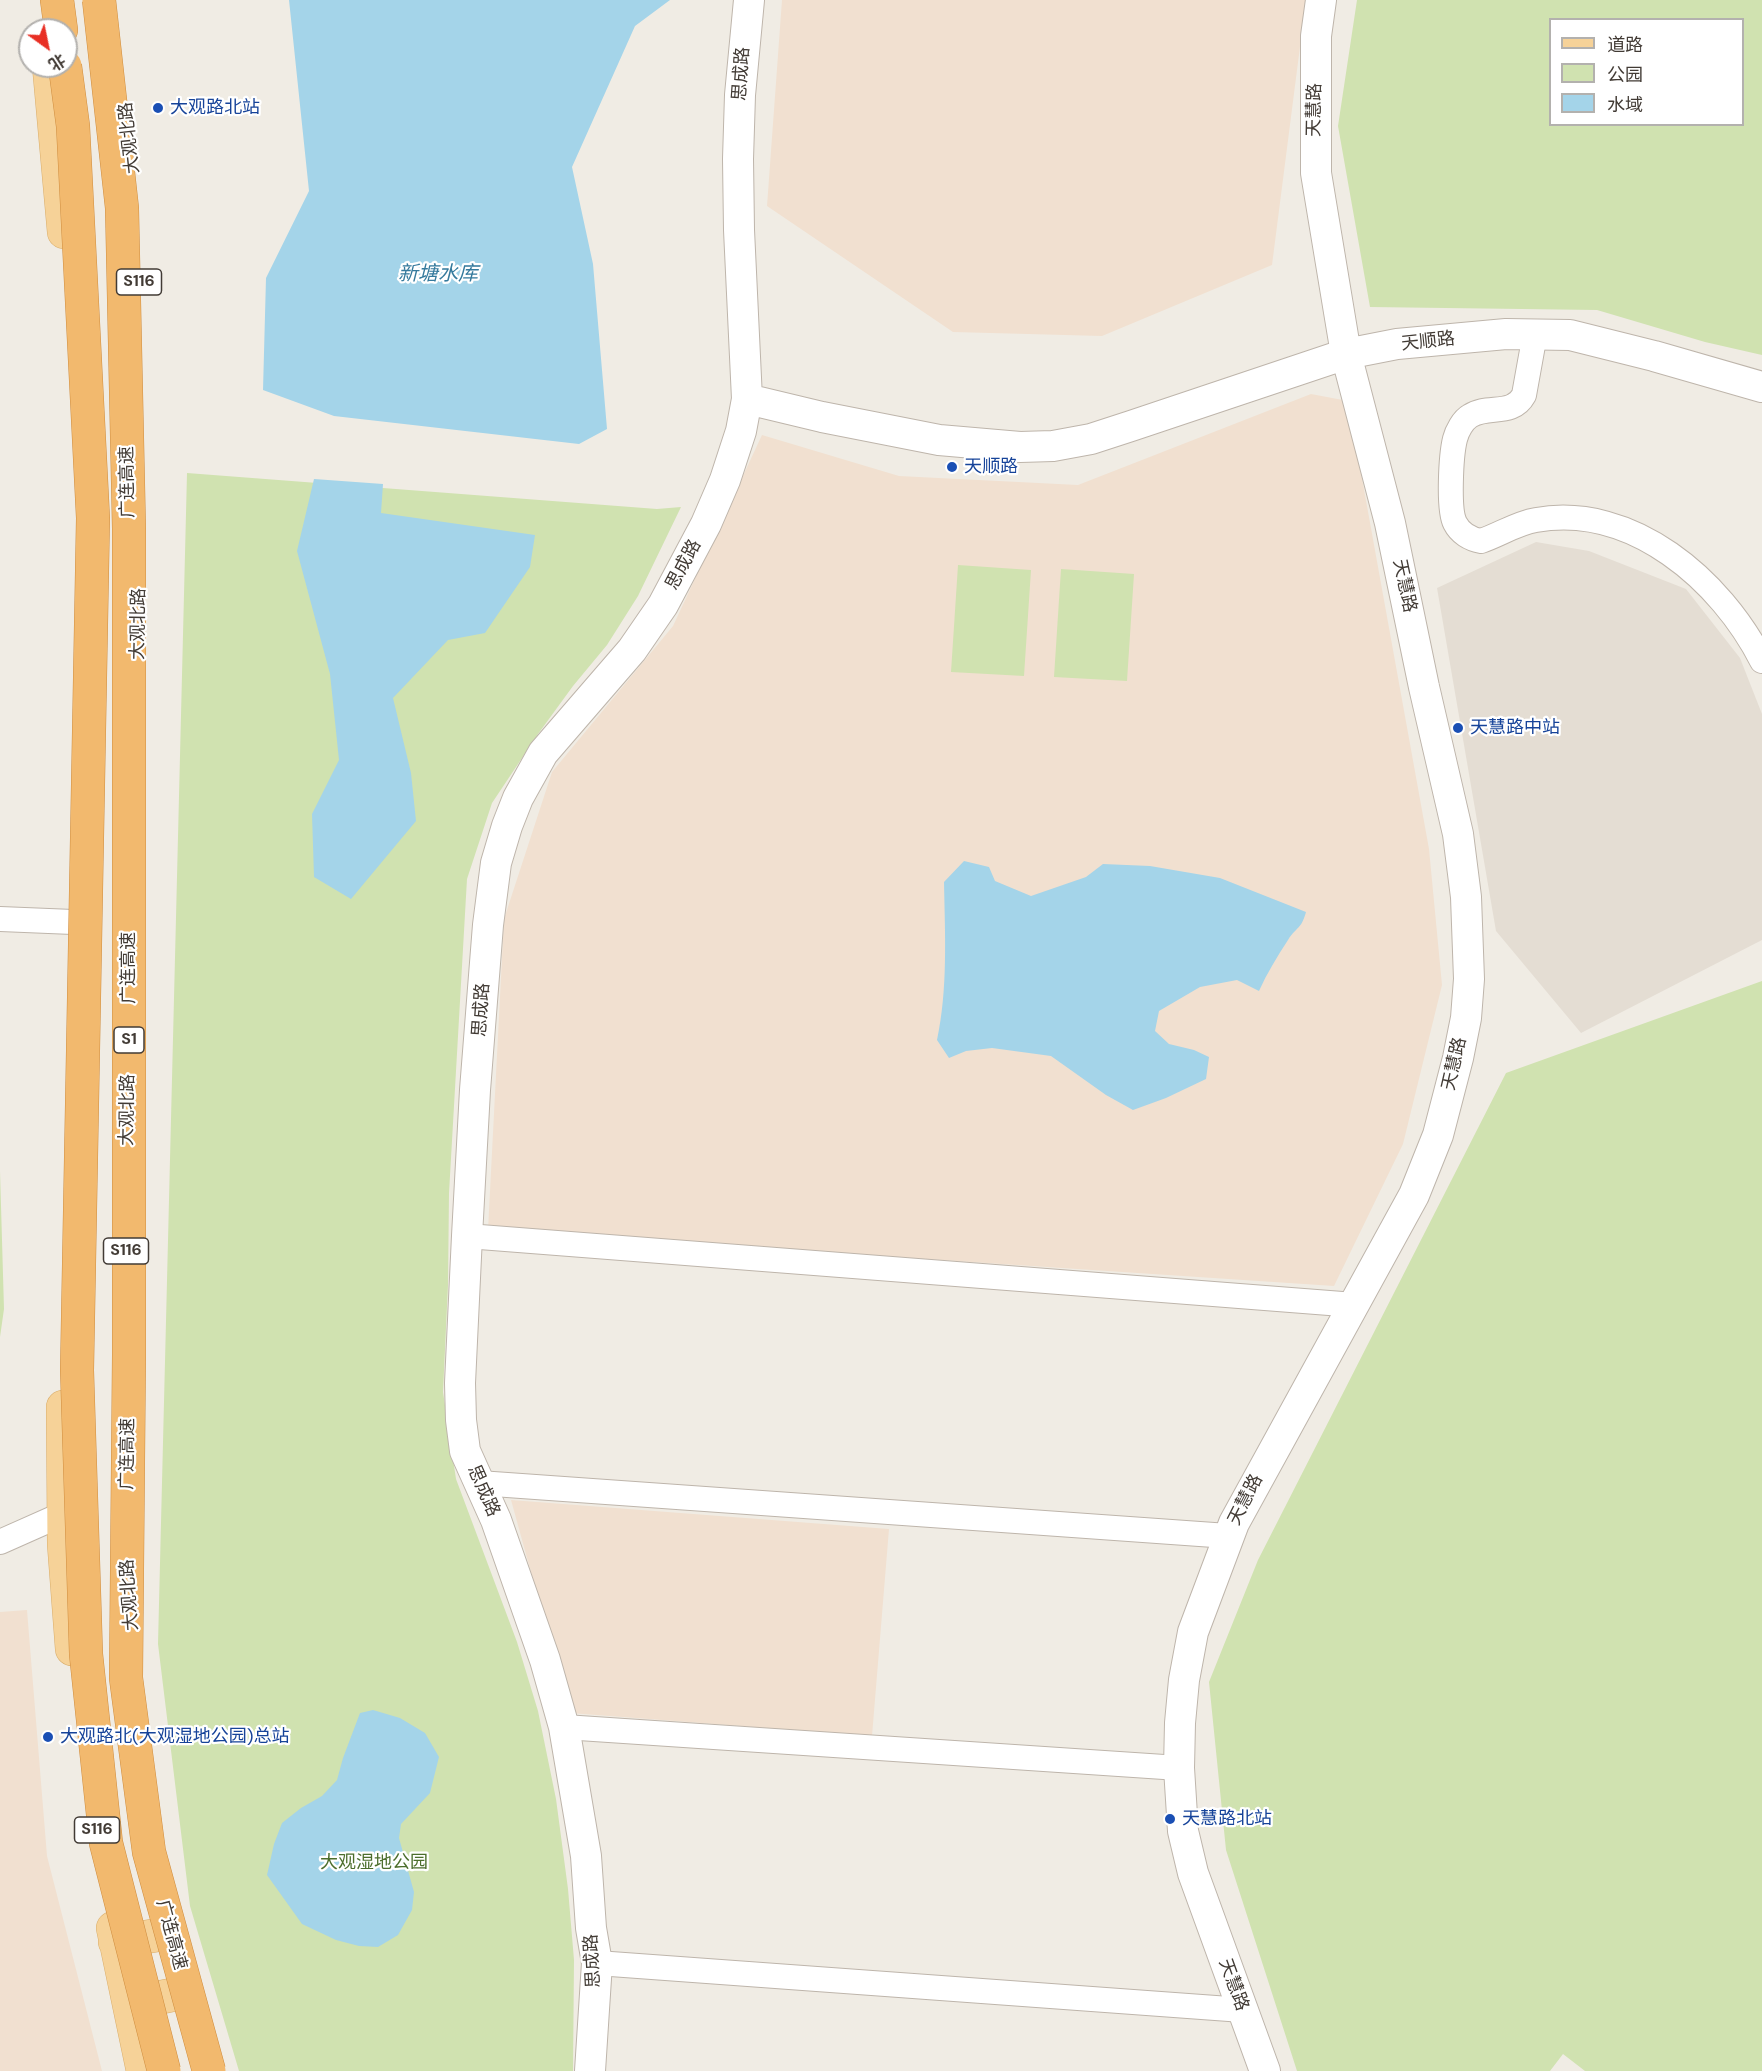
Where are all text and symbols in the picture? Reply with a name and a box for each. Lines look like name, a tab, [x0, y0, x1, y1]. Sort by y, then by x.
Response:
north arrow	[18, 18, 78, 78]
legend	[1549, 18, 1744, 126]
text: 道路	[1607, 33, 1643, 57]
street label: 思成路	[729, 46, 755, 102]
text: 北	[45, 49, 69, 75]
text: 公园	[1607, 63, 1643, 87]
street label: 天慧路	[1304, 83, 1326, 137]
text: 水域	[1607, 93, 1643, 117]
place label: 大观路北站	[170, 97, 260, 119]
street label: 大观北路	[115, 101, 145, 175]
marker: 大观路北站	[151, 101, 165, 115]
water label: 新塘水库	[398, 263, 478, 287]
road number: S116	[116, 269, 162, 295]
street label: 天顺路	[1400, 328, 1456, 356]
street label: 广连高速	[117, 446, 139, 518]
place label: 天顺路	[964, 456, 1018, 478]
marker: 天顺路	[945, 460, 959, 474]
street label: 思成路	[662, 536, 706, 594]
street label: 天慧路	[1388, 557, 1420, 615]
street label: 大观北路	[128, 588, 150, 660]
place label: 天慧路中站	[1470, 717, 1560, 739]
marker: 天慧路中站	[1451, 721, 1465, 735]
street label: 广连高速	[118, 932, 140, 1004]
street label: 思成路	[469, 982, 495, 1038]
road number: S1	[114, 1027, 144, 1053]
street label: 天慧路	[1438, 1035, 1472, 1093]
street label: 大观北路	[117, 1074, 139, 1146]
road number: S116	[104, 1238, 148, 1264]
street label: 广连高速	[117, 1418, 139, 1490]
street label: 思成路	[462, 1462, 504, 1520]
street label: 天慧路	[1224, 1471, 1268, 1529]
street label: 大观北路	[117, 1558, 143, 1632]
place label: 大观路北(大观湿地公园)总站	[60, 1726, 289, 1748]
marker: 大观路北(大观湿地公园)总站	[41, 1730, 55, 1744]
place label: 天慧路北站	[1182, 1808, 1272, 1830]
marker: 天慧路北站	[1163, 1812, 1177, 1826]
road number: S116	[74, 1817, 120, 1843]
park label: 大观湿地公园	[320, 1852, 428, 1874]
street label: 广连高速	[151, 1897, 191, 1973]
street label: 思成路	[581, 1933, 605, 1989]
street label: 天慧路	[1214, 1956, 1252, 2014]

